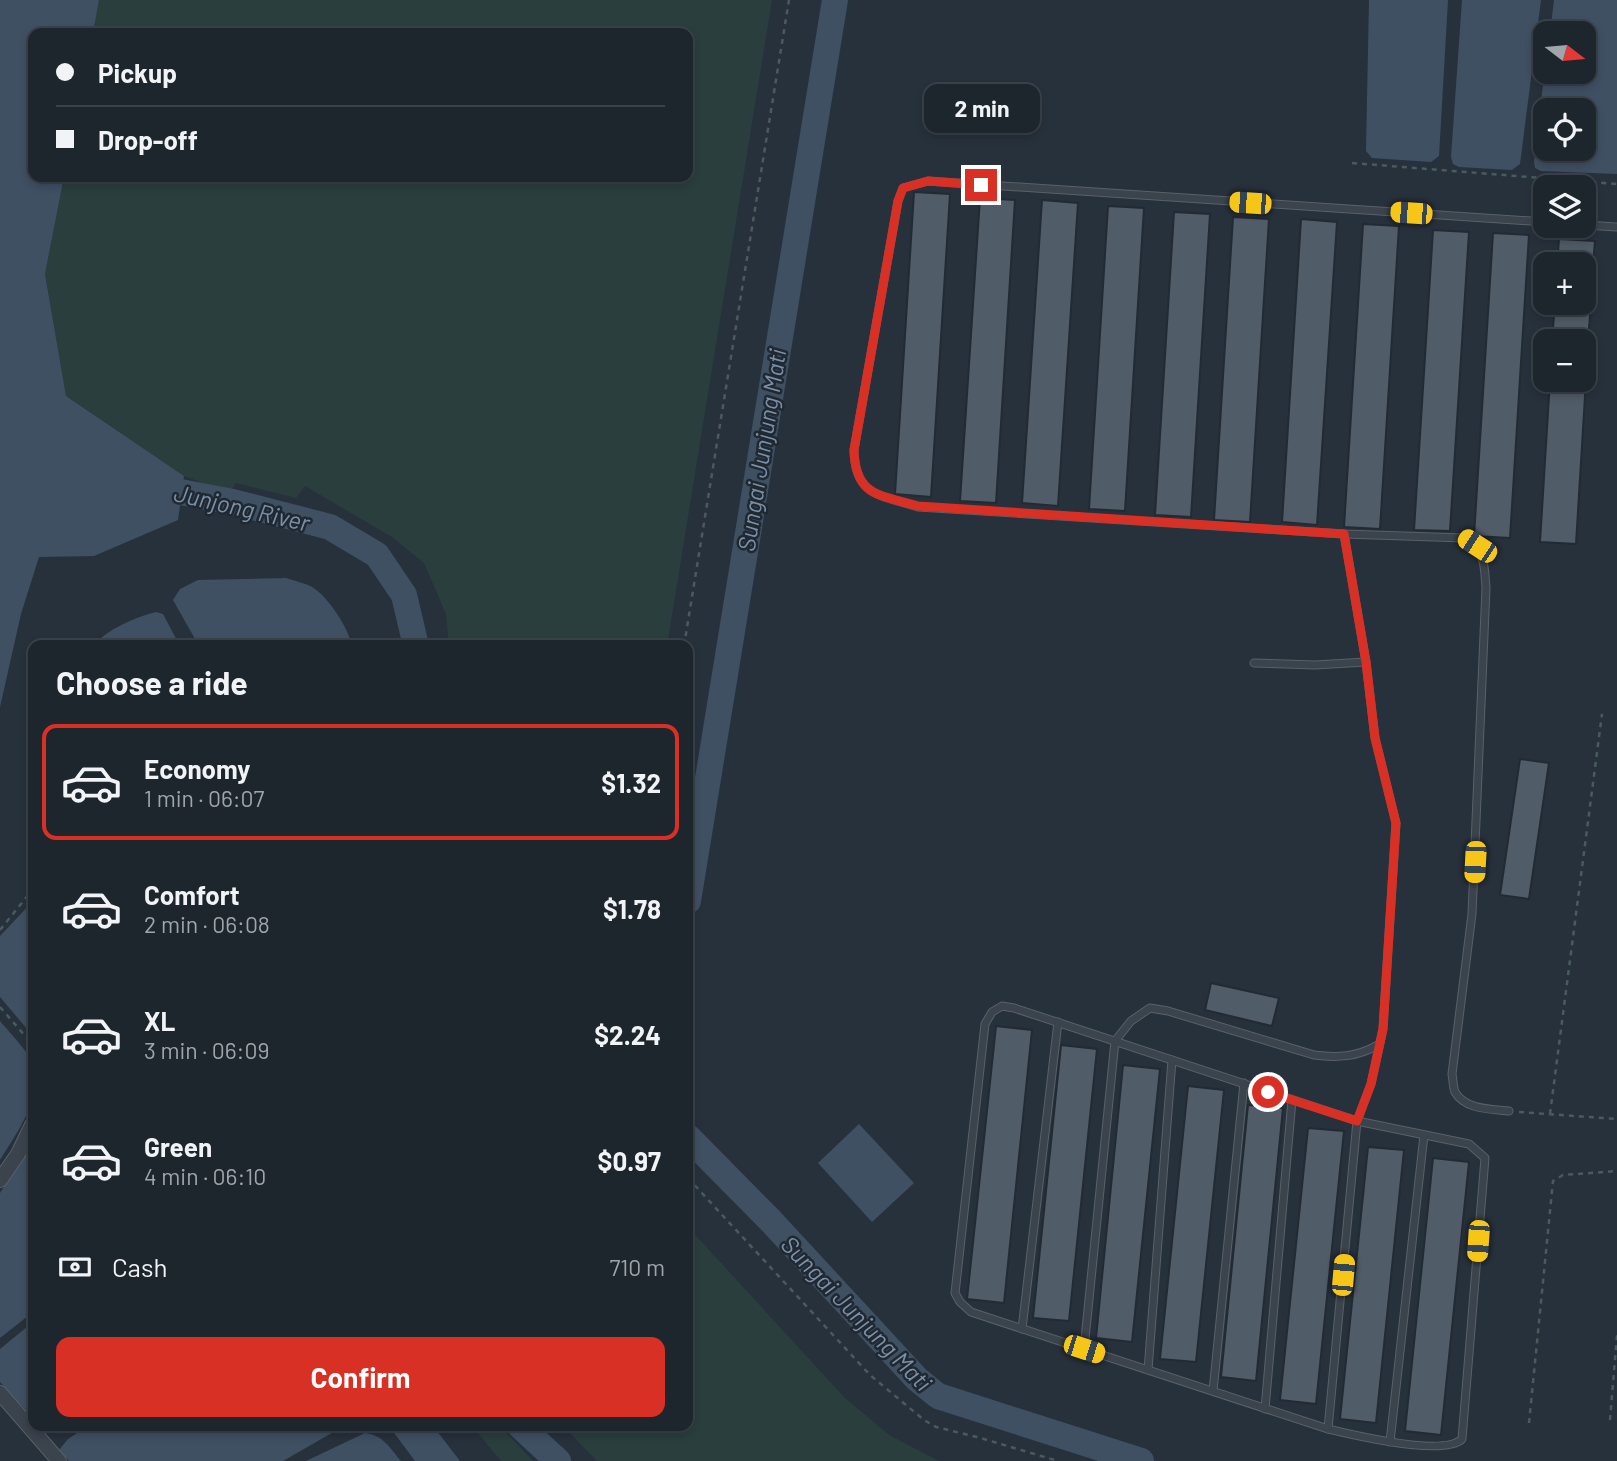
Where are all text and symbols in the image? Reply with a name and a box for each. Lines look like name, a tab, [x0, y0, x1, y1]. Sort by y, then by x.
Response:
north arrow	[1533, 21, 1596, 84]
map controls	[1533, 21, 1596, 392]
text: Pickup	[98, 57, 177, 88]
callout: 2 min	[923, 83, 1039, 132]
text: 2 min	[954, 94, 1010, 122]
button: locate	[1533, 98, 1596, 161]
text: Drop-off	[98, 124, 198, 155]
route end	[965, 169, 997, 201]
button: layers	[1533, 175, 1596, 238]
car	[1229, 191, 1272, 215]
car	[1390, 201, 1433, 225]
button: +	[1533, 252, 1596, 315]
button: −	[1533, 329, 1596, 392]
water label: Sungai Junjung Mati	[731, 347, 791, 553]
water label: Junjong River	[171, 477, 314, 537]
car	[1454, 526, 1501, 566]
text: Choose a ride	[56, 663, 248, 701]
icon: car	[60, 751, 123, 814]
text: Economy	[144, 753, 250, 784]
text: $1.32	[601, 767, 661, 798]
text: 1 min · 06:07	[144, 784, 264, 812]
car	[1464, 840, 1487, 884]
icon: car	[60, 877, 123, 940]
text: Comfort	[144, 879, 240, 910]
text: $1.78	[603, 893, 661, 924]
text: 2 min · 06:08	[144, 910, 270, 938]
icon: car	[60, 1003, 123, 1066]
text: XL	[144, 1005, 175, 1036]
text: $2.24	[594, 1019, 661, 1050]
text: 3 min · 06:09	[144, 1036, 269, 1064]
route start	[1252, 1076, 1284, 1108]
icon: car	[60, 1129, 123, 1192]
text: Green	[144, 1131, 212, 1162]
text: $0.97	[598, 1145, 661, 1176]
text: 4 min · 06:10	[144, 1162, 266, 1190]
car	[1467, 1219, 1490, 1263]
water label: Sungai Junjung Mati	[776, 1229, 938, 1397]
icon: cash	[56, 1248, 94, 1286]
text: Cash	[112, 1251, 167, 1282]
text: 710 m	[609, 1253, 665, 1281]
car	[1331, 1253, 1356, 1297]
car	[1061, 1333, 1108, 1365]
button: Confirm	[56, 1337, 665, 1417]

